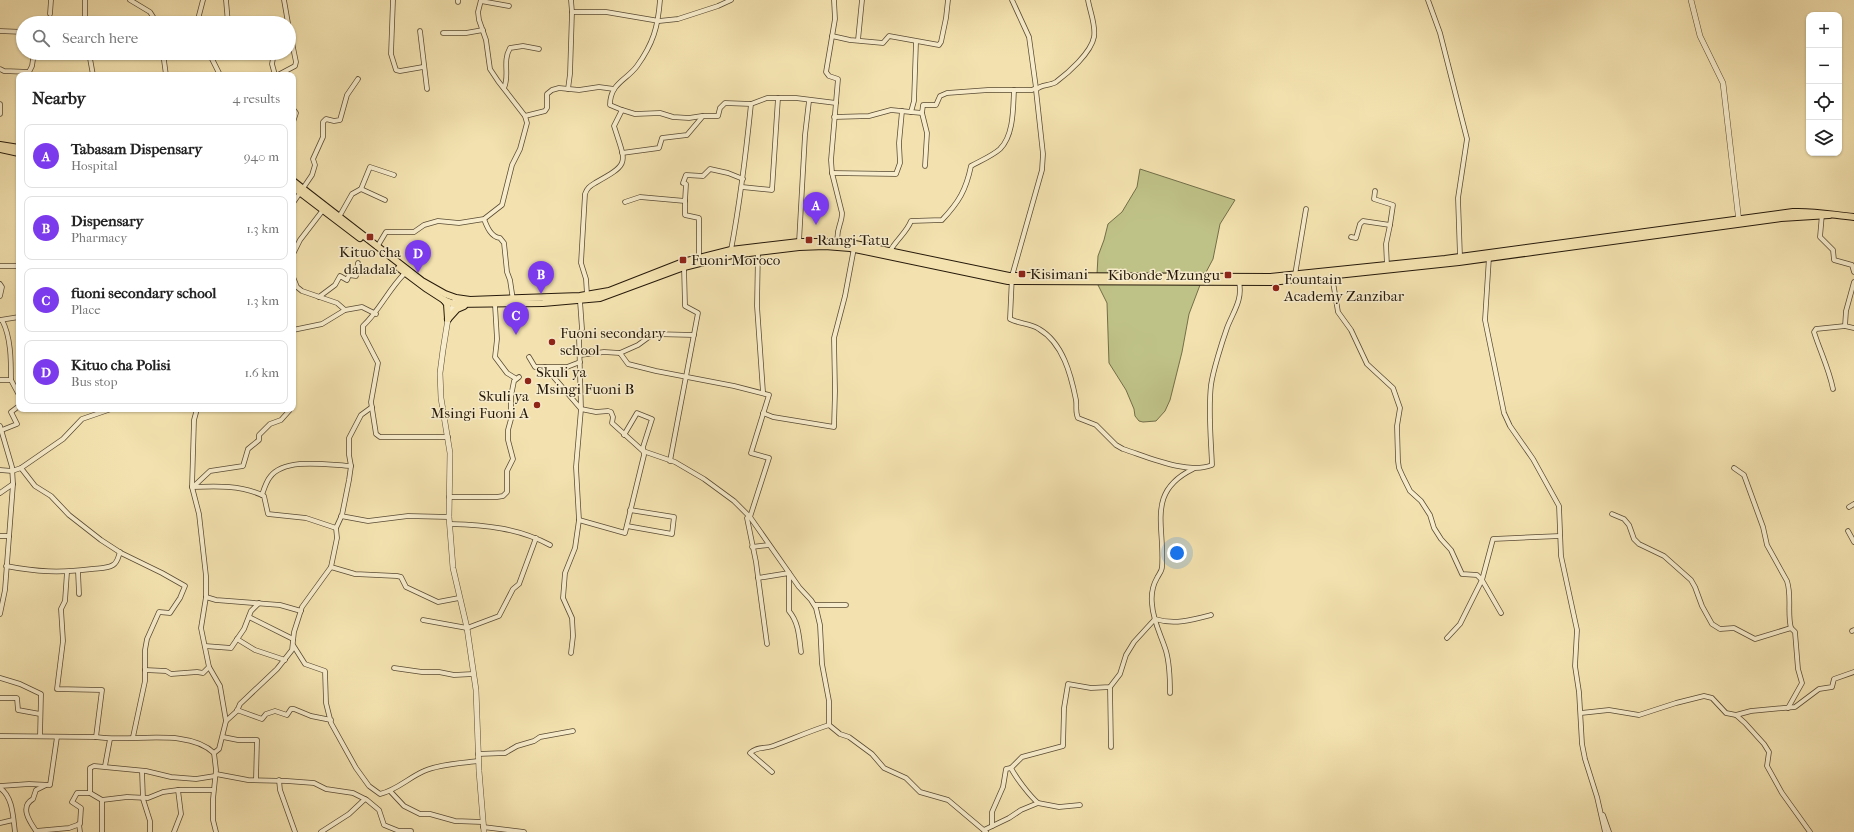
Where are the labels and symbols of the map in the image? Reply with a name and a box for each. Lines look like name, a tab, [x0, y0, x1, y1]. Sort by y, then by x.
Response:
pin: A	[803, 192, 829, 225]
place label: Rangi Tatu	[817, 231, 890, 249]
marker: Kituo cha daladala	[365, 232, 375, 242]
marker: Rangi Tatu	[804, 235, 814, 245]
pin: D	[405, 240, 431, 273]
place label: Kituo cha daladala	[339, 243, 402, 278]
place label: Fuoni Moroco	[691, 251, 781, 269]
marker: Fuoni Moroco	[678, 255, 688, 265]
pin: B	[528, 261, 554, 294]
place label: Kisimani	[1030, 265, 1088, 283]
place label: Kibonde Mzungu	[1108, 266, 1221, 284]
marker: Kisimani	[1017, 269, 1027, 279]
marker: Kibonde Mzungu	[1223, 270, 1233, 280]
place label: Fountain Academy Zanzibar	[1283, 270, 1405, 305]
marker: Fountain Academy Zanzibar	[1271, 283, 1281, 293]
pin: C	[503, 302, 529, 335]
place label: Fuoni secondary school	[560, 324, 667, 359]
marker: Fuoni secondary school	[547, 337, 557, 347]
place label: Skuli ya Msingi Fuoni B	[536, 363, 634, 398]
marker: Skuli ya Msingi Fuoni B	[523, 376, 533, 386]
place label: Skuli ya Msingi Fuoni A	[431, 387, 530, 422]
marker: Skuli ya Msingi Fuoni A	[532, 400, 542, 410]
your location	[1167, 543, 1187, 563]

